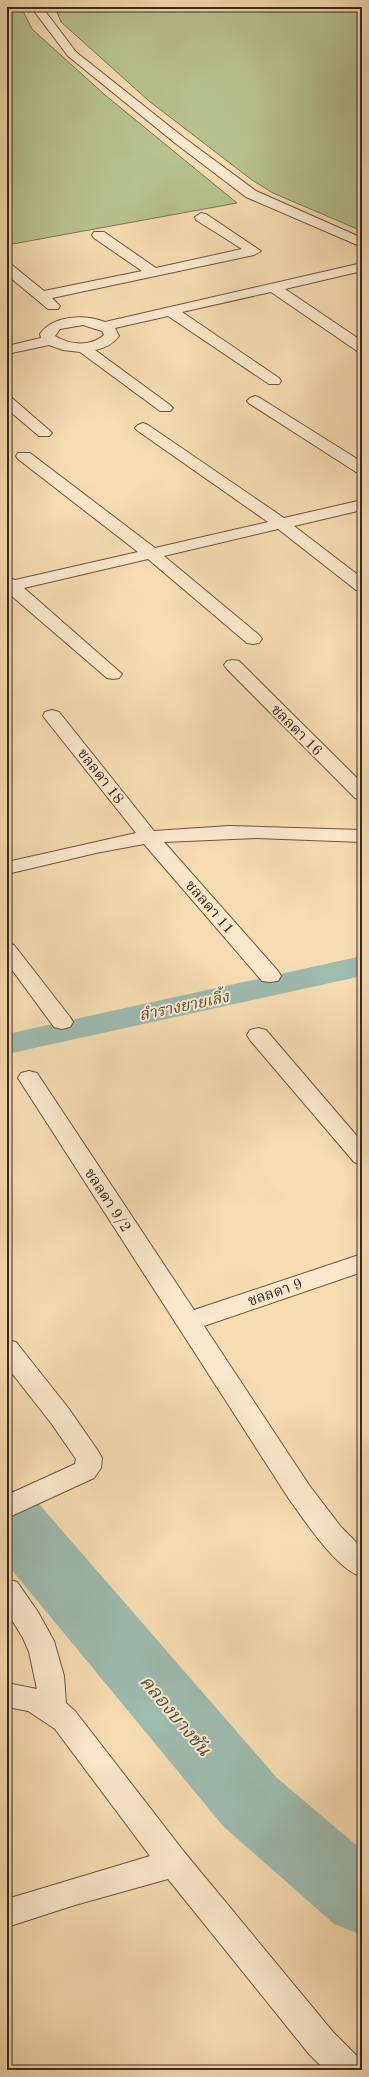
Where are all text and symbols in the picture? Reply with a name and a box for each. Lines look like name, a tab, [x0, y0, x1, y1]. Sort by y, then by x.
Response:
street label: ชลลดา 16	[268, 703, 324, 759]
street label: ชลลดา 18	[74, 747, 126, 807]
street label: ชลลดา 11	[182, 878, 236, 938]
water label: ลำรางยายเลิ้ง	[137, 985, 232, 1024]
street label: ชลลดา 9/2	[81, 1167, 133, 1235]
street label: ชลลดา 9	[246, 1277, 305, 1310]
water label: คลองบางชัน	[135, 1672, 215, 1761]

